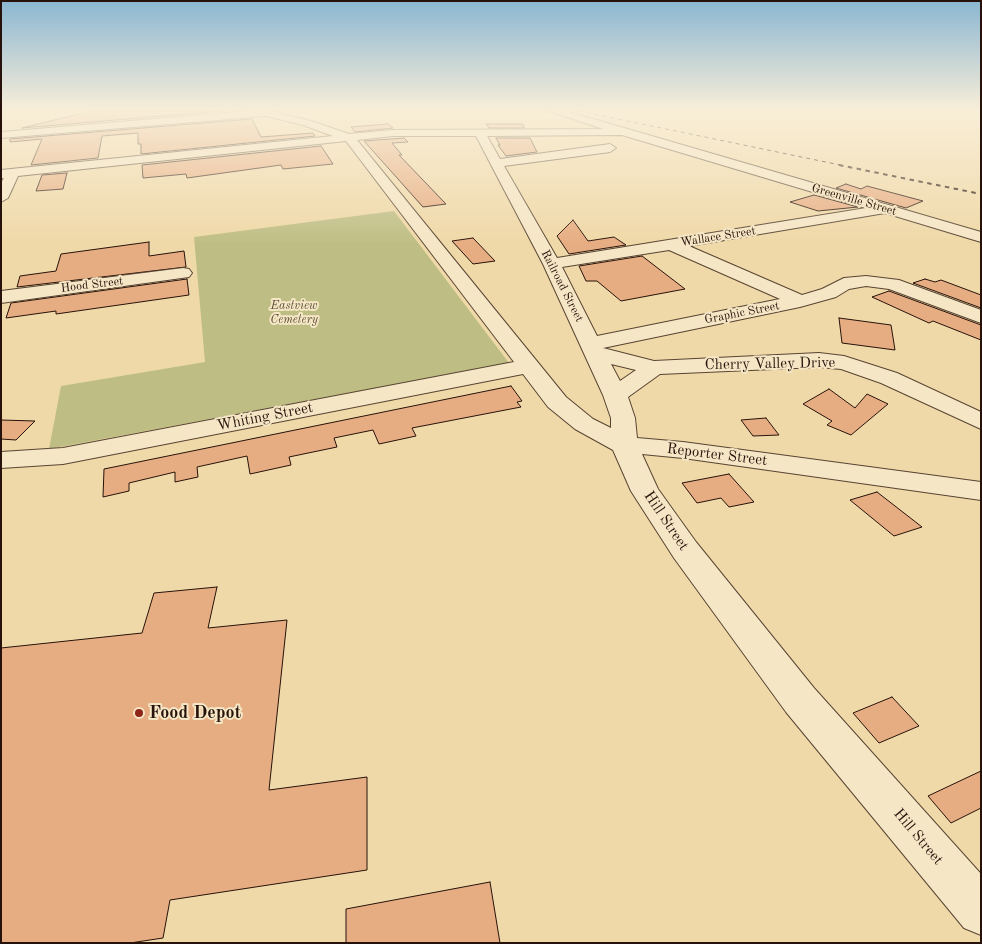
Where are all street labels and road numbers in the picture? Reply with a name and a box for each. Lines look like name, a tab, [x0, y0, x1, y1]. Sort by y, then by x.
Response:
street label: Greenville Street	[810, 181, 898, 219]
street label: Wallace Street	[679, 224, 757, 250]
street label: Railroad Street	[538, 247, 586, 325]
street label: Hood Street	[60, 274, 124, 296]
street label: Graphic Street	[703, 299, 781, 327]
street label: Cherry Valley Drive	[705, 354, 835, 374]
street label: Whiting Street	[215, 399, 315, 435]
street label: Reporter Street	[666, 440, 768, 470]
street label: Hill Street	[640, 488, 692, 554]
street label: Hill Street	[889, 805, 947, 869]

